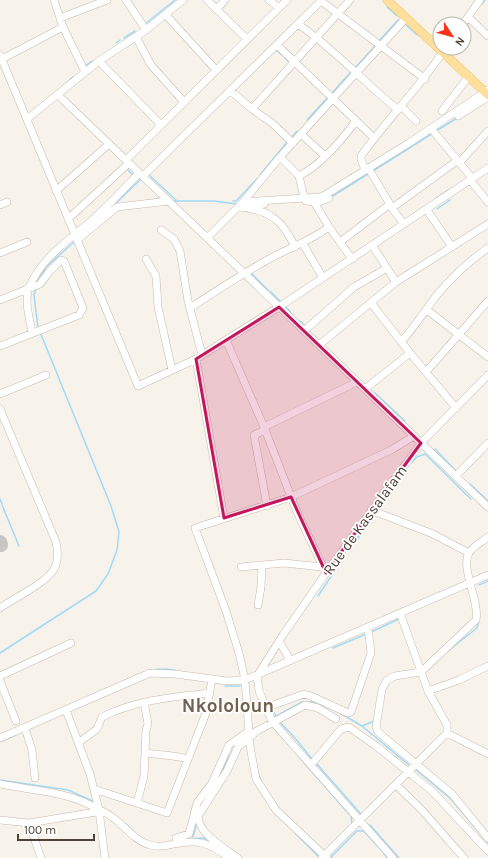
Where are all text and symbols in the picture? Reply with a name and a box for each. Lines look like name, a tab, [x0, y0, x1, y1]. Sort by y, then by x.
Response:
north arrow	[432, 16, 472, 56]
text: N	[452, 35, 467, 49]
street label: Rue de Kassalafam	[319, 462, 411, 578]
district label: Nkololoun	[182, 695, 274, 717]
scale bar	[18, 816, 94, 842]
text: 100 m	[24, 823, 56, 837]

